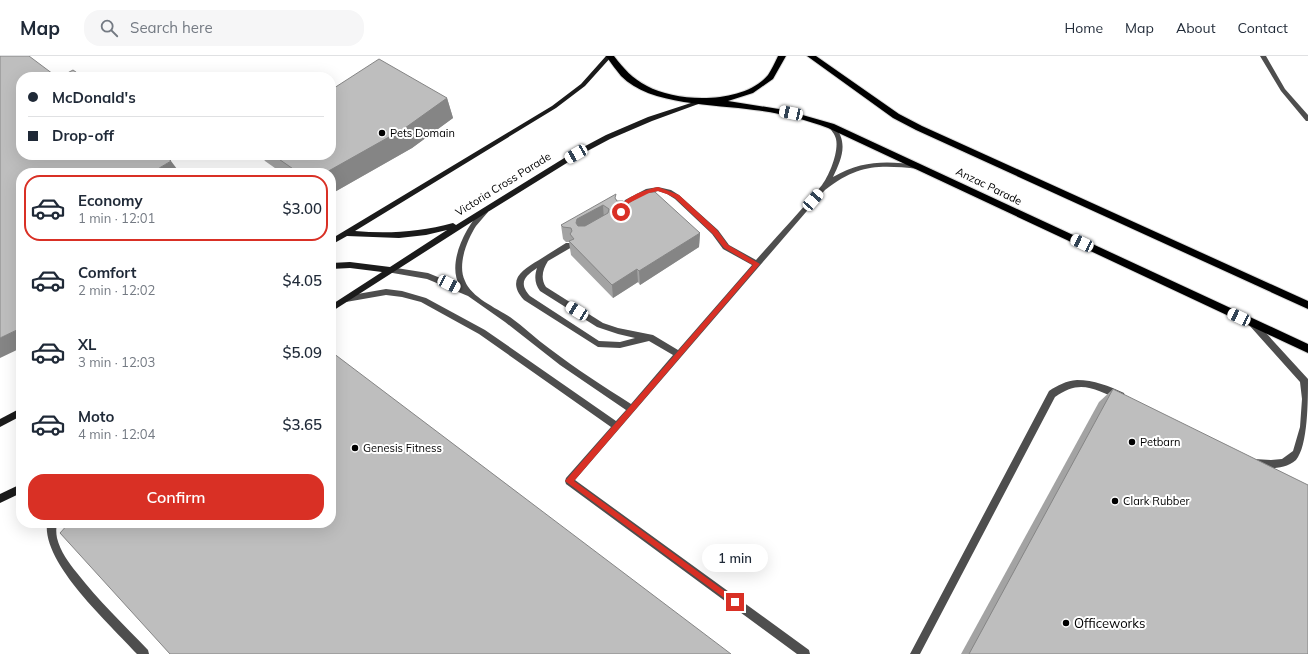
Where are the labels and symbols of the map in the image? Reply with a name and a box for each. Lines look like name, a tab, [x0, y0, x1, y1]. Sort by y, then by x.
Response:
car	[778, 105, 804, 121]
place label: Pets Domain	[390, 126, 455, 140]
marker: Pets Domain	[377, 128, 387, 138]
car	[563, 143, 589, 165]
street label: Victoria Cross Parade	[453, 149, 553, 219]
street label: Anzac Parade	[954, 164, 1024, 208]
car	[801, 187, 825, 213]
route start	[612, 203, 630, 221]
car	[1069, 232, 1095, 254]
car	[436, 273, 462, 295]
car	[564, 300, 590, 322]
car	[1226, 306, 1252, 328]
place label: Petbarn	[1140, 435, 1180, 449]
marker: Petbarn	[1127, 437, 1137, 447]
place label: Genesis Fitness	[363, 441, 442, 455]
marker: Genesis Fitness	[350, 443, 360, 453]
place label: Clark Rubber	[1123, 494, 1189, 508]
marker: Clark Rubber	[1110, 496, 1120, 506]
callout: 1 min	[702, 544, 768, 572]
route end	[726, 593, 744, 611]
place label: Officeworks	[1074, 615, 1145, 631]
marker: Officeworks	[1061, 618, 1071, 628]

